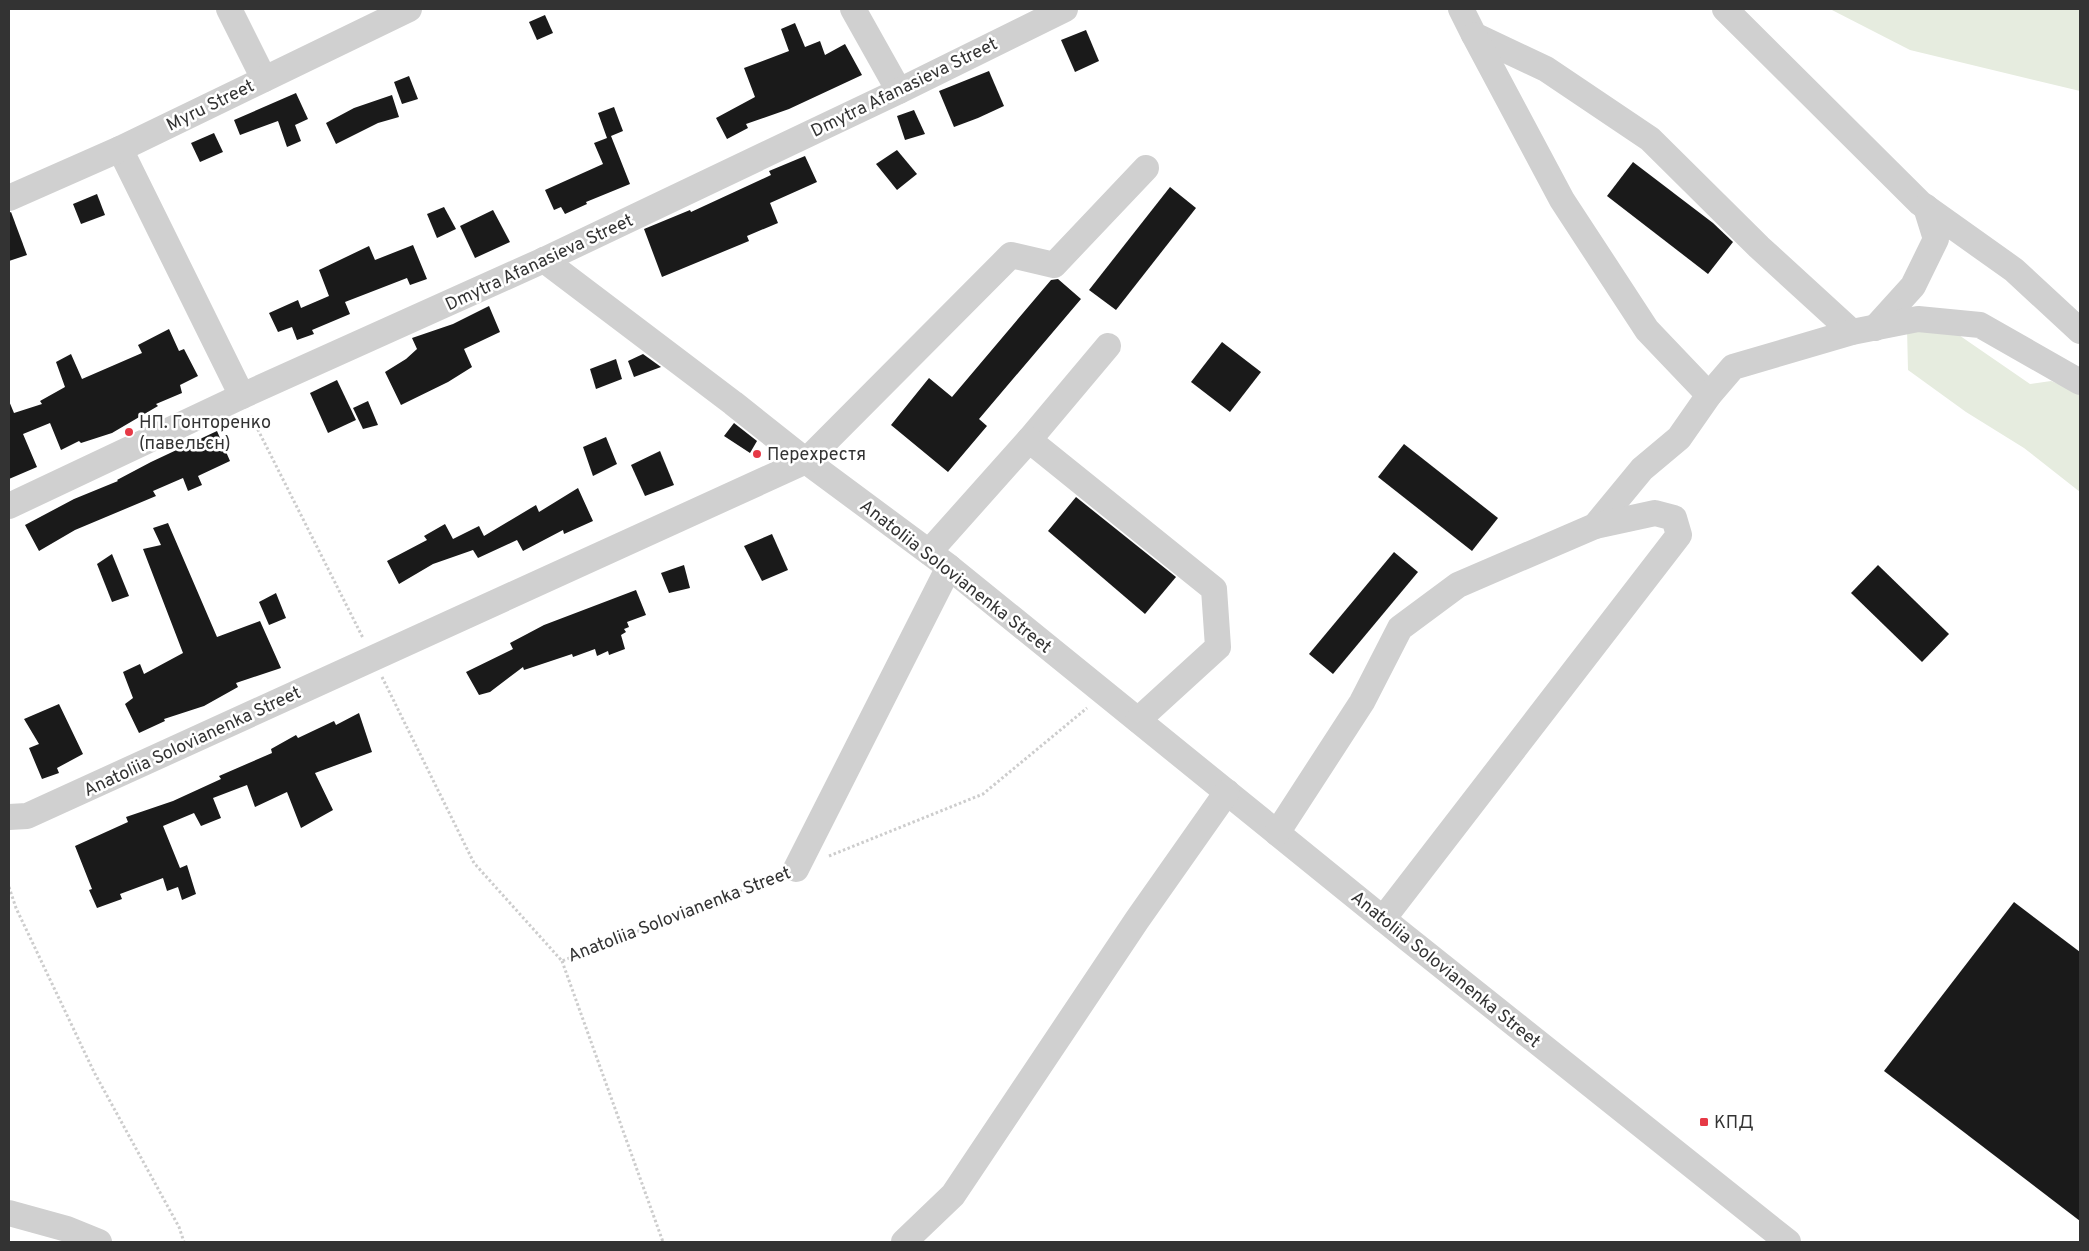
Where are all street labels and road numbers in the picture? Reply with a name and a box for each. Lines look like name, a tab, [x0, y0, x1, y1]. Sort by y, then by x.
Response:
street label: Dmytra Afanasieva Street	[808, 33, 1002, 144]
street label: Myru Street	[163, 75, 258, 137]
street label: Dmytra Afanasieva Street	[442, 210, 637, 317]
street label: Anatoliia Solovianenka Street	[855, 495, 1056, 659]
street label: Anatoliia Solovianenka Street	[80, 682, 305, 803]
street label: Anatoliia Solovianenka Street	[565, 862, 794, 969]
street label: Anatoliia Solovianenka Street	[1346, 887, 1545, 1054]

